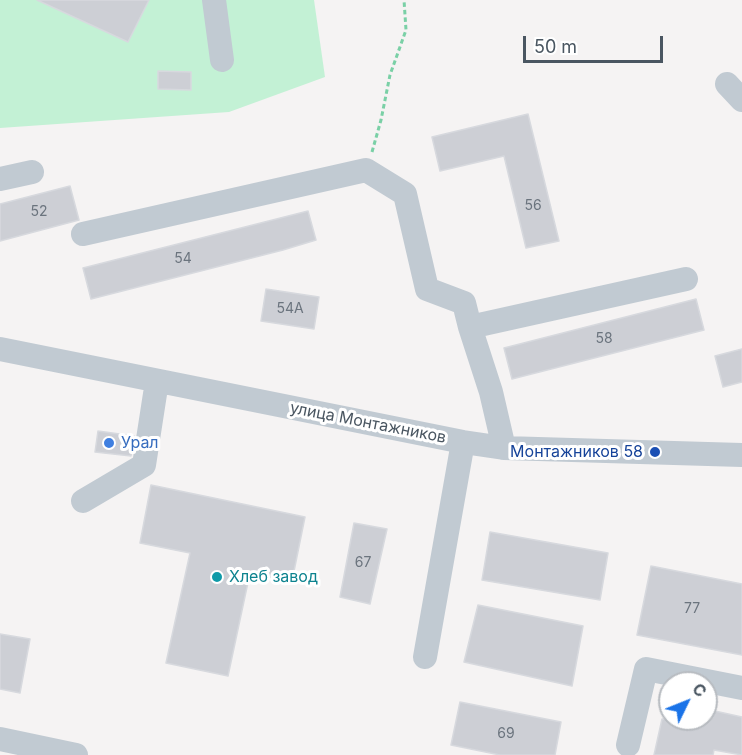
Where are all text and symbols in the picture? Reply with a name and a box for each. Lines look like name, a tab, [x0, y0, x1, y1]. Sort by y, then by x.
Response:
scale bar	[526, 24, 666, 62]
text: 50 m	[534, 36, 577, 57]
house number: 56	[524, 198, 542, 214]
house number: 52	[30, 204, 48, 220]
house number: 54	[174, 251, 192, 267]
house number: 54А	[276, 301, 304, 317]
house number: 58	[595, 331, 613, 347]
street label: улица Монтажников	[288, 398, 448, 448]
place label: Урал	[121, 433, 159, 453]
marker: Урал	[102, 436, 116, 450]
place label: Монтажников 58	[510, 442, 643, 462]
marker: Монтажников 58	[648, 445, 662, 459]
house number: 67	[355, 555, 371, 571]
place label: Хлеб завод	[229, 567, 318, 587]
marker: Хлеб завод	[210, 570, 224, 584]
house number: 77	[684, 601, 700, 617]
north arrow	[658, 671, 718, 731]
text: С	[688, 679, 711, 701]
house number: 69	[497, 726, 515, 742]

